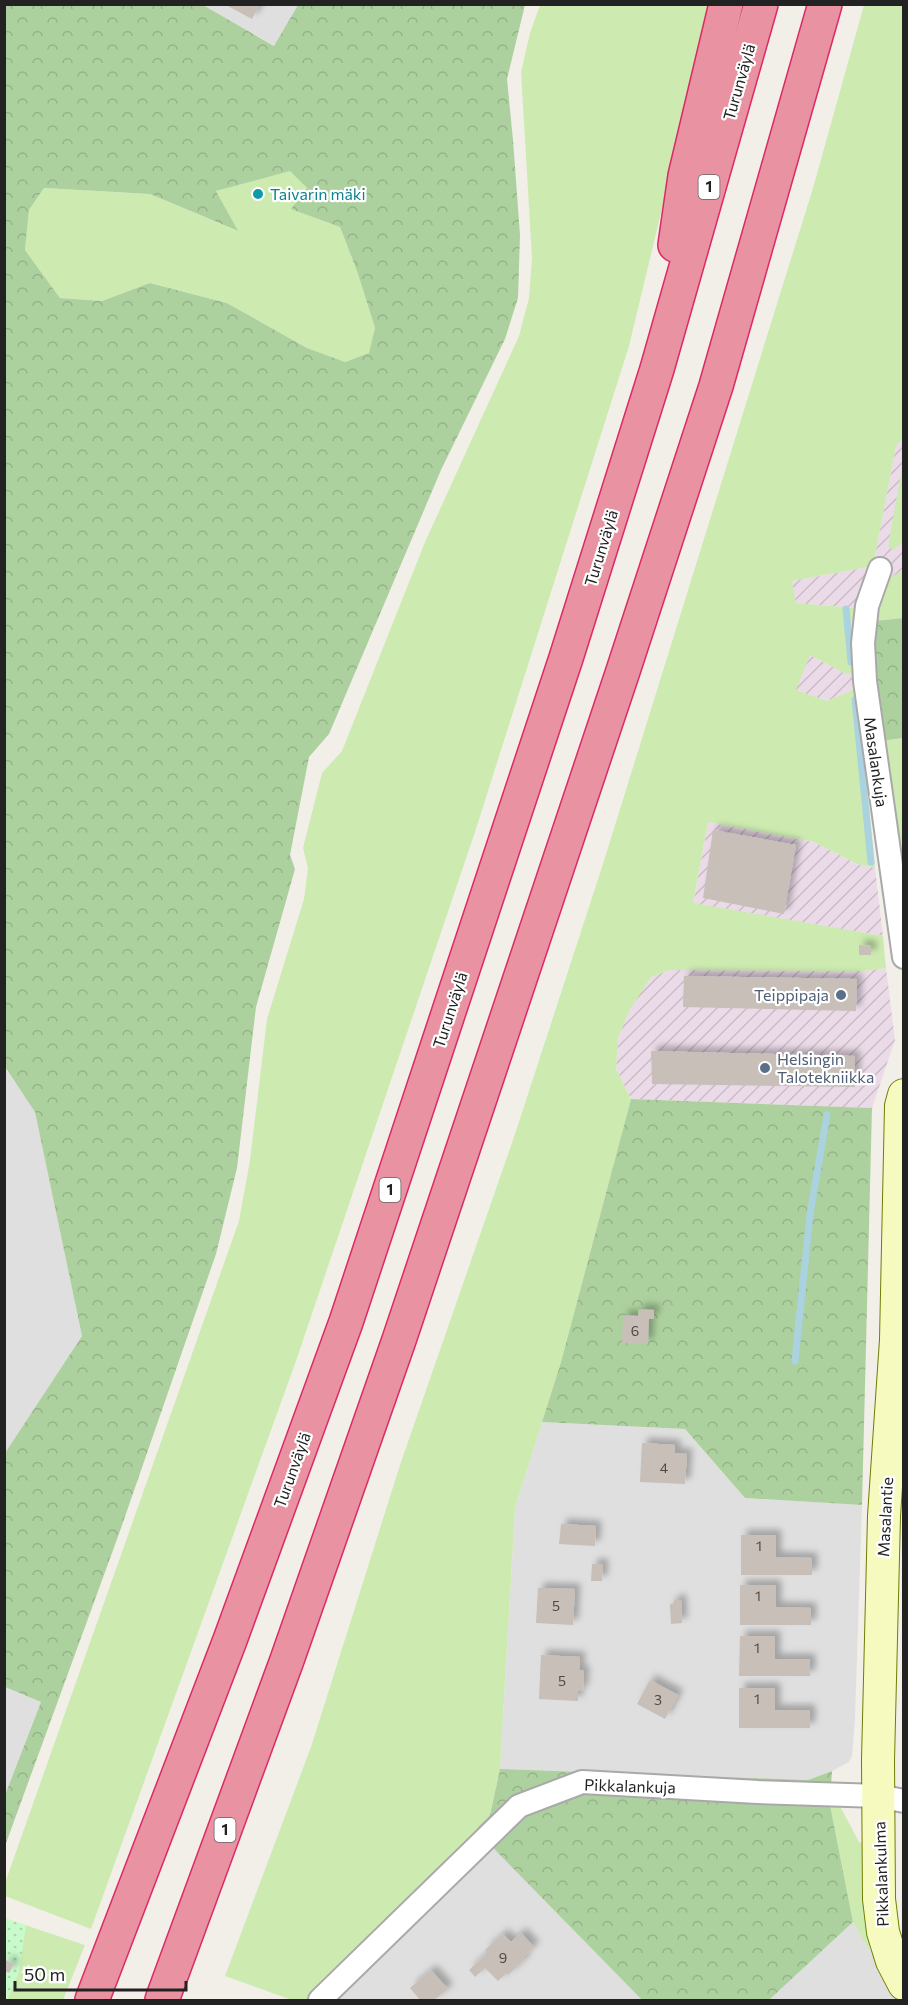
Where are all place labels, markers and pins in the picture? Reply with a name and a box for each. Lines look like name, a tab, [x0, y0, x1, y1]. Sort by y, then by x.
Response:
place label: Taivarin mäki	[270, 184, 366, 203]
marker: Taivarin mäki	[251, 187, 265, 201]
place label: Teippipaja	[754, 985, 829, 1004]
marker: Teippipaja	[834, 988, 848, 1002]
place label: Helsingin Talotekniikka	[777, 1049, 874, 1086]
marker: Helsingin Talotekniikka	[758, 1061, 772, 1075]

